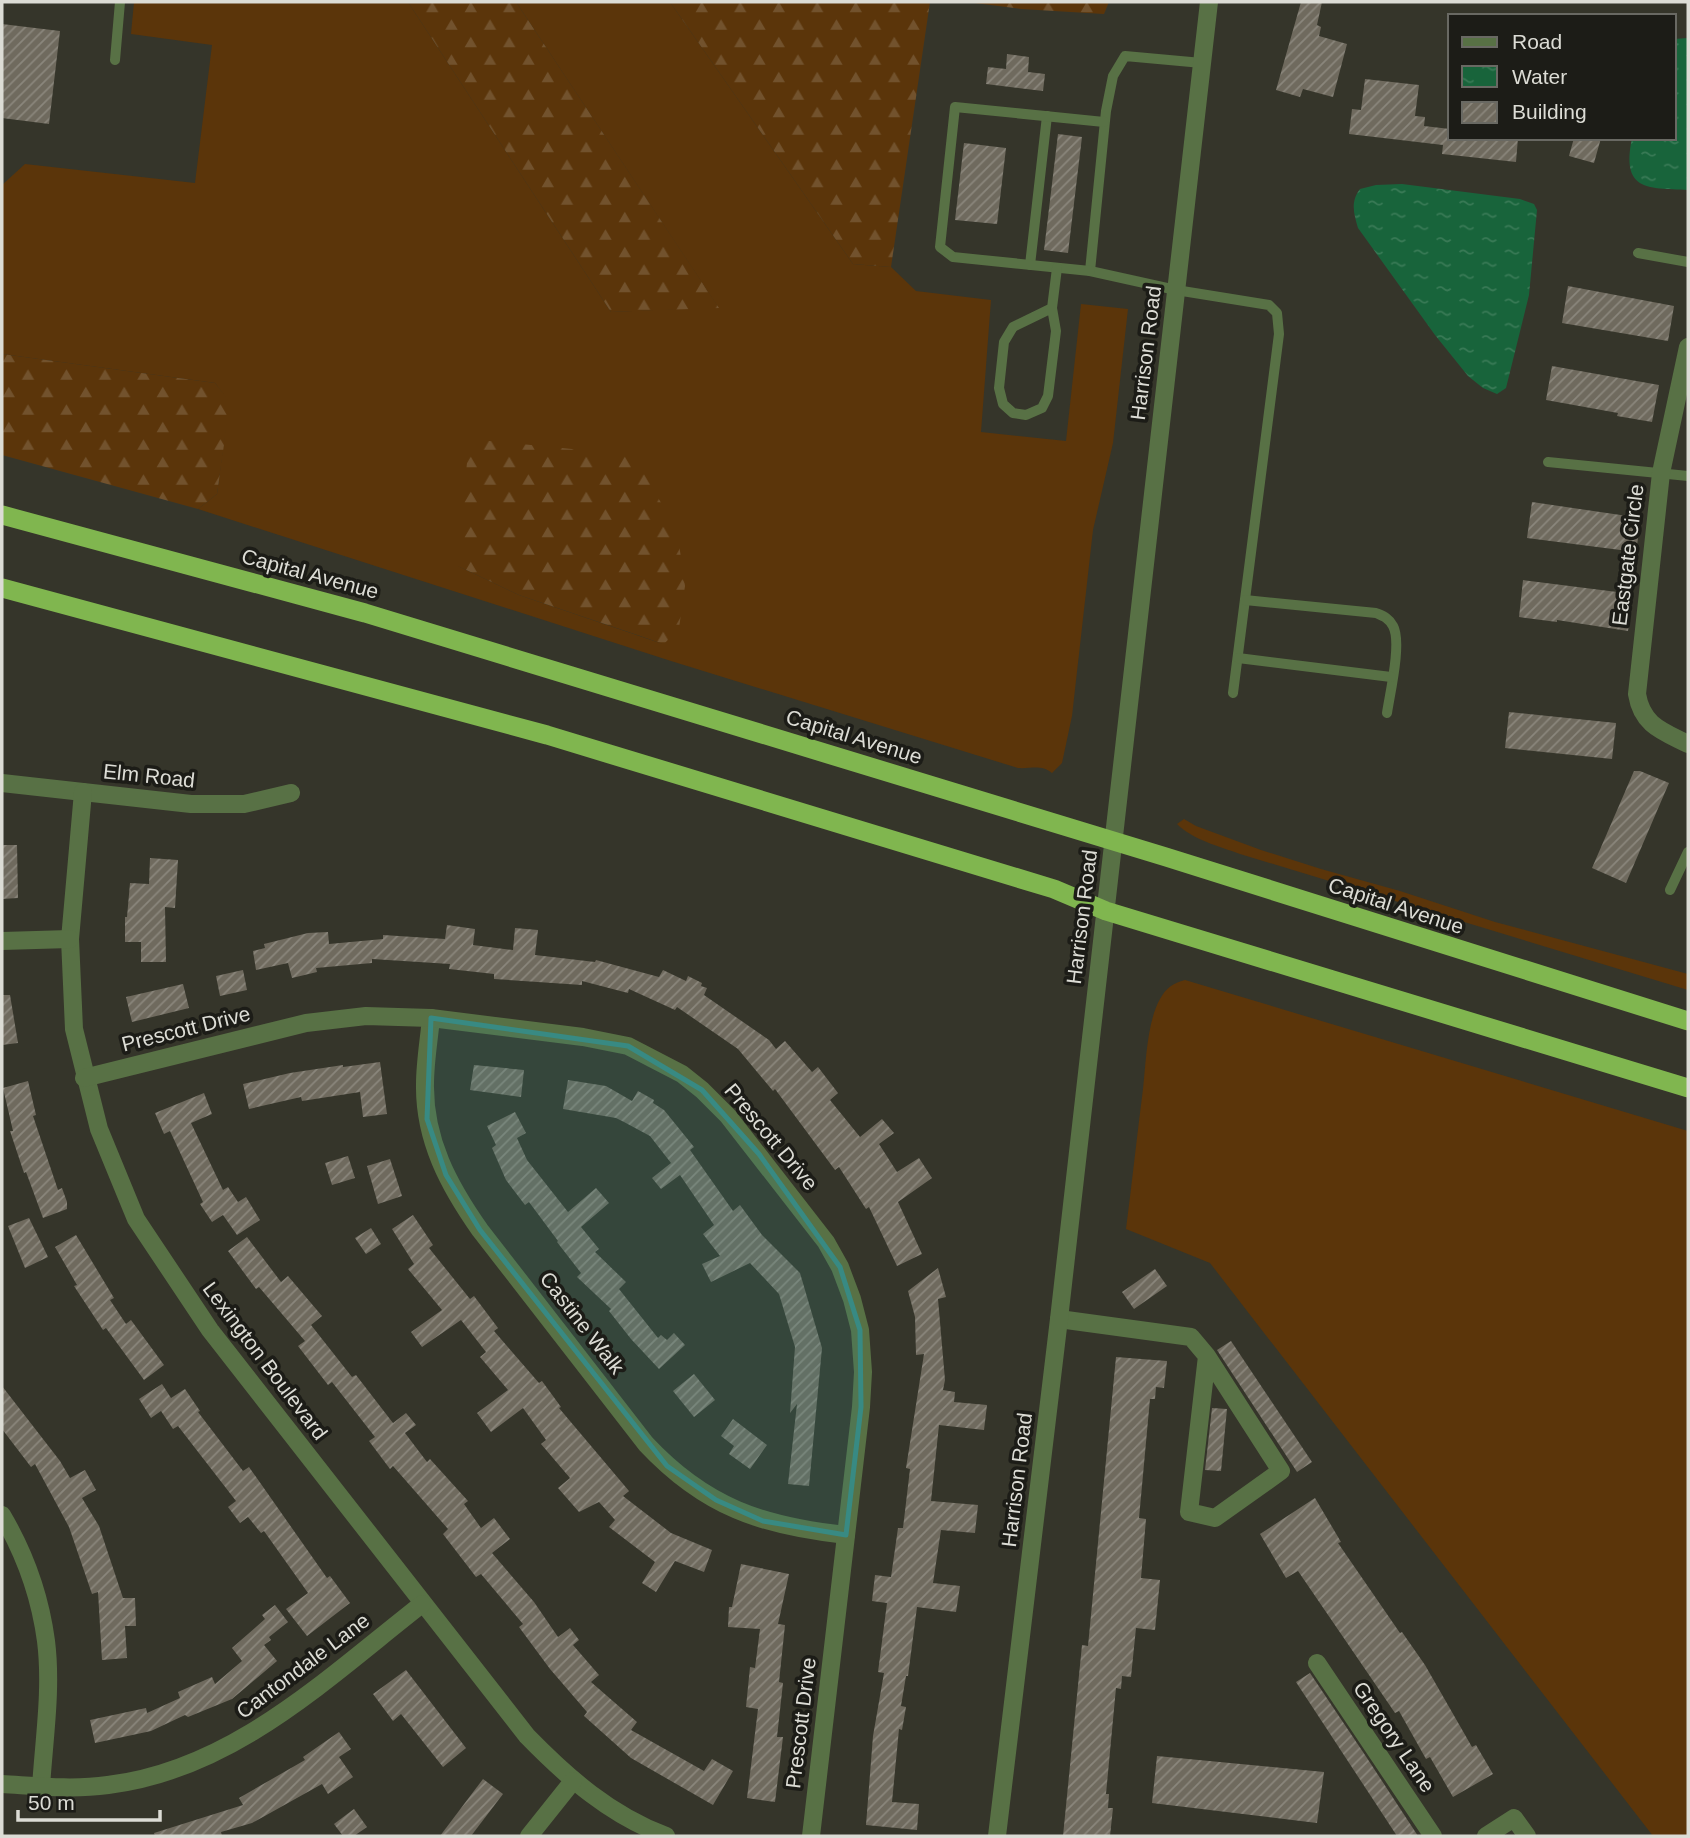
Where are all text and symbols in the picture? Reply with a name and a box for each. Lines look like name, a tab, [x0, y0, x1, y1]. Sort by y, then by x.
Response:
legend	[1448, 14, 1676, 140]
text: Road	[1512, 30, 1562, 53]
text: Water	[1512, 65, 1567, 88]
text: Building	[1512, 100, 1587, 123]
street label: Harrison Road	[1126, 284, 1165, 422]
street label: Eastgate Circle	[1607, 483, 1648, 627]
street label: Capital Avenue	[239, 544, 381, 603]
street label: Capital Avenue	[783, 705, 925, 768]
street label: Elm Road	[102, 759, 196, 792]
street label: Harrison Road	[1062, 848, 1101, 986]
street label: Capital Avenue	[1326, 873, 1467, 938]
street label: Prescott Drive	[119, 1001, 253, 1056]
street label: Prescott Drive	[720, 1079, 823, 1195]
street label: Castine Walk	[535, 1267, 630, 1379]
street label: Lexington Boulevard	[199, 1277, 332, 1444]
street label: Harrison Road	[997, 1411, 1036, 1549]
street label: Cantondale Lane	[232, 1608, 374, 1723]
street label: Prescott Drive	[781, 1656, 820, 1790]
street label: Gregory Lane	[1349, 1677, 1440, 1796]
scale bar	[18, 1778, 159, 1822]
text: 50 m	[28, 1791, 75, 1814]

